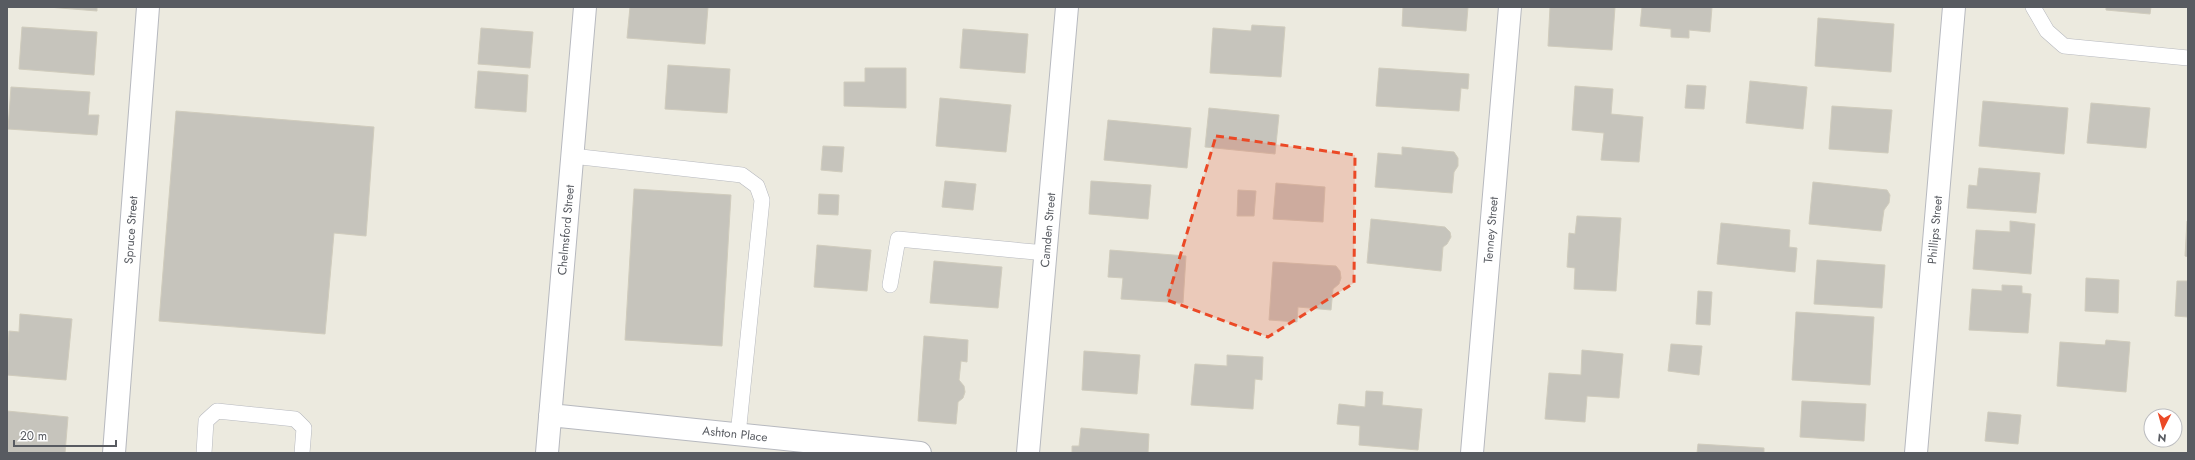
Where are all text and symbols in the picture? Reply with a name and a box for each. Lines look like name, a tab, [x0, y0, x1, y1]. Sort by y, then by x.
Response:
street label: Chelmsford Street	[553, 184, 579, 276]
street label: Camden Street	[1036, 192, 1060, 268]
street label: Spruce Street	[120, 195, 142, 265]
street label: Phillips Street	[1923, 195, 1947, 265]
street label: Tenney Street	[1479, 196, 1503, 264]
north arrow	[2143, 408, 2183, 448]
scale bar	[14, 422, 116, 448]
street label: Ashton Place	[702, 422, 768, 446]
text: 20 m	[20, 427, 47, 445]
text: N	[2157, 430, 2167, 446]

